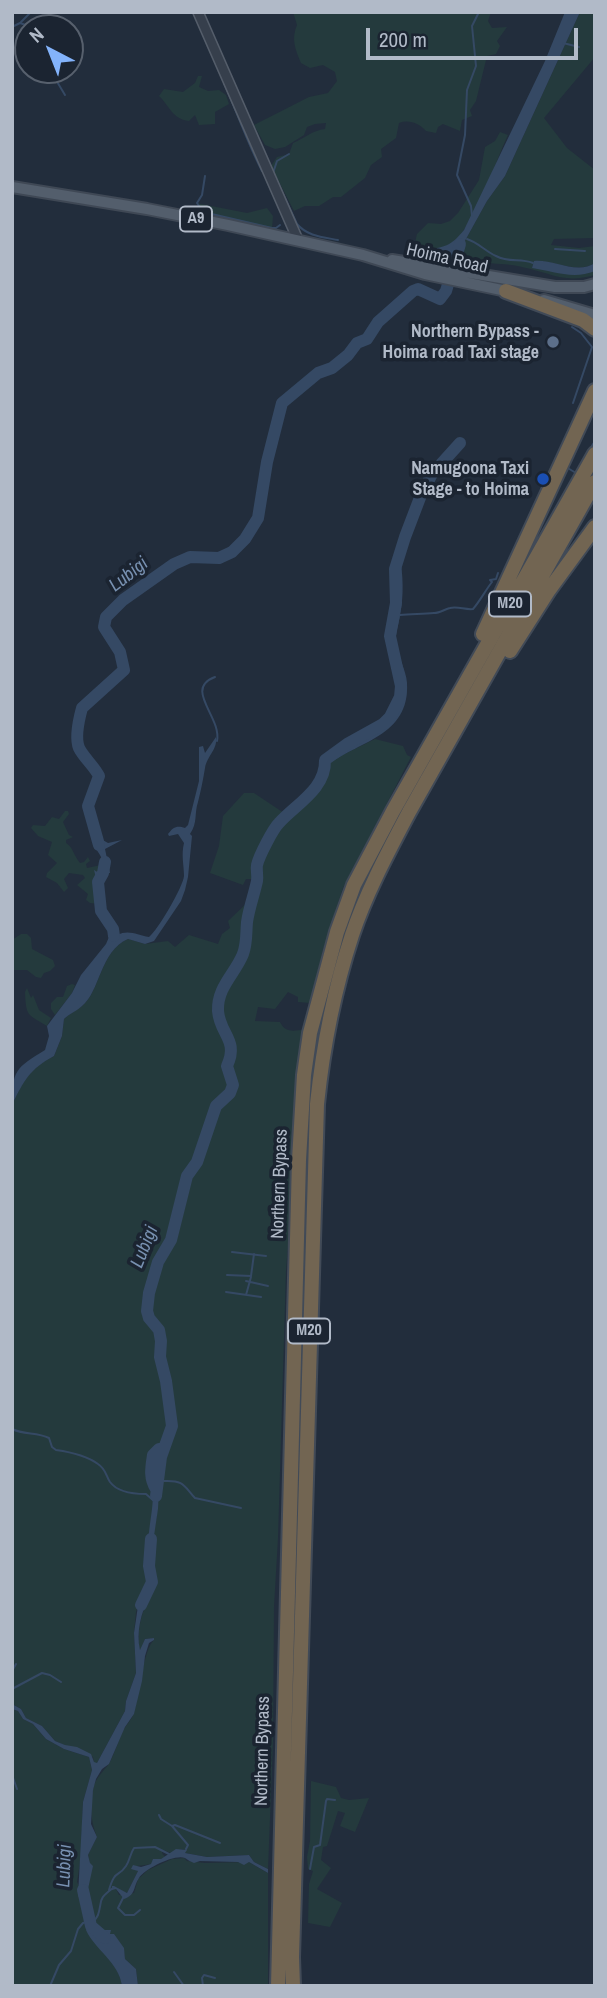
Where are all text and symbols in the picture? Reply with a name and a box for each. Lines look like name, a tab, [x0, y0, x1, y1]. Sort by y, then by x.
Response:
north arrow	[14, 14, 84, 84]
scale bar	[369, 14, 581, 58]
text: N	[23, 21, 49, 48]
text: 200 m	[379, 25, 427, 54]
road number: A9	[180, 206, 212, 232]
street label: Hoima Road	[404, 239, 490, 279]
place label: Northern Bypass - Hoima road Taxi stage	[383, 321, 539, 364]
marker: Northern Bypass - Hoima road Taxi stage	[545, 334, 561, 350]
place label: Namugoona Taxi Stage - to Hoima	[411, 458, 529, 500]
marker: Namugoona Taxi Stage - to Hoima	[535, 471, 551, 487]
water label: Lubigi	[105, 553, 153, 597]
road number: M20	[489, 592, 531, 617]
street label: Northern Bypass	[267, 1129, 293, 1239]
water label: Lubigi	[126, 1223, 164, 1271]
road number: M20	[288, 1318, 330, 1344]
street label: Northern Bypass	[251, 1696, 275, 1806]
water label: Lubigi	[53, 1844, 77, 1888]

